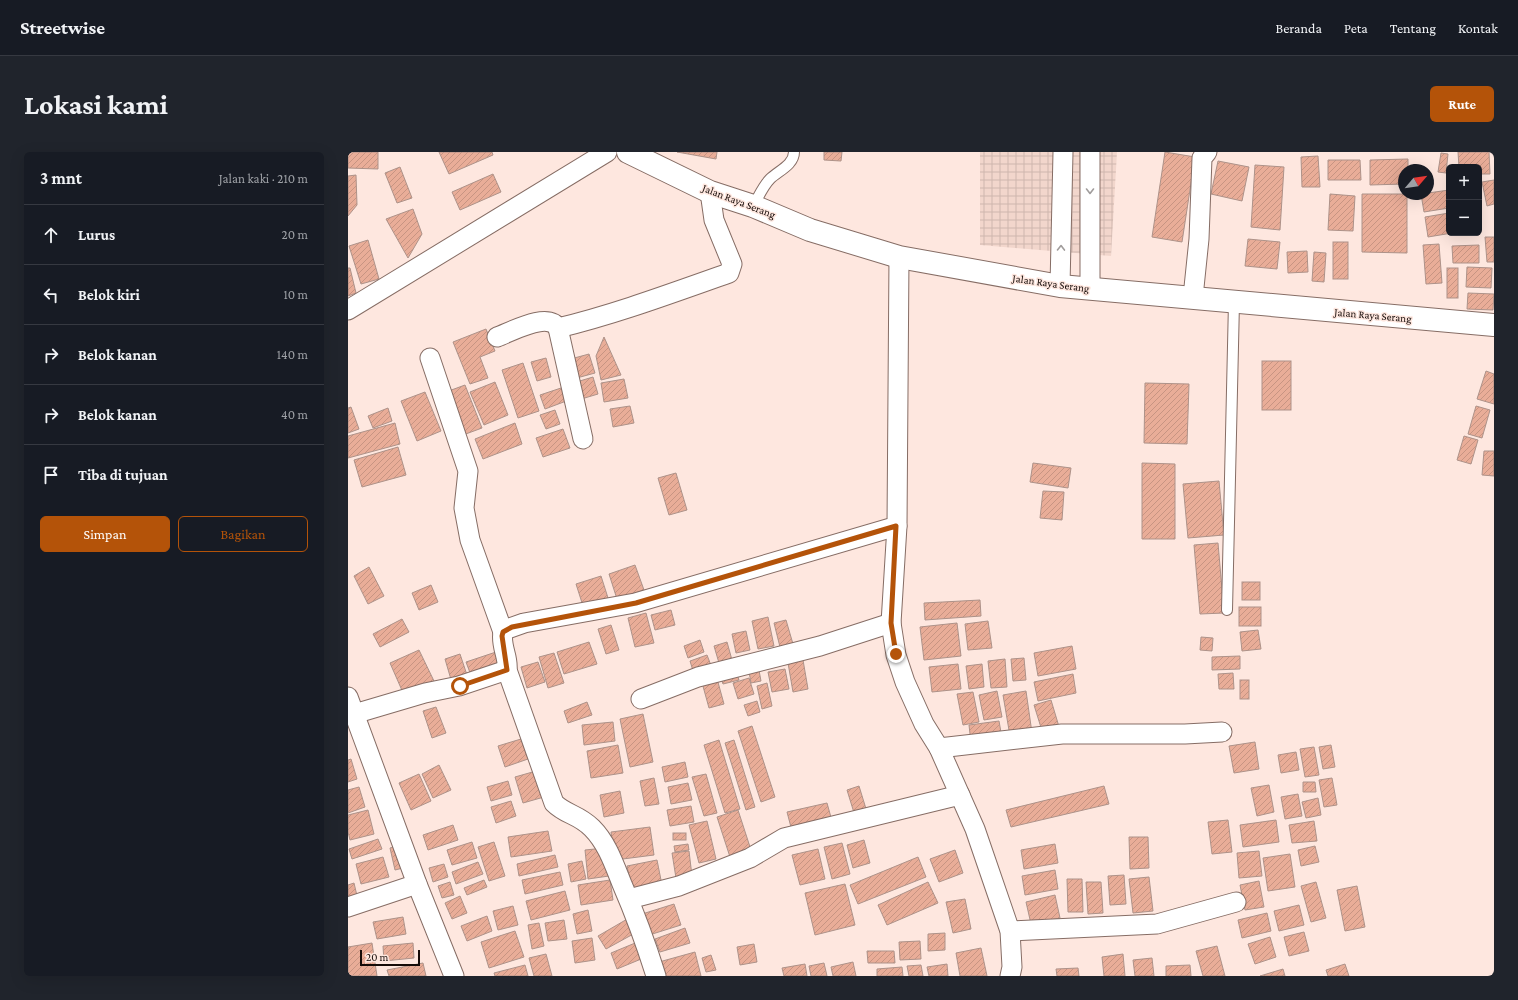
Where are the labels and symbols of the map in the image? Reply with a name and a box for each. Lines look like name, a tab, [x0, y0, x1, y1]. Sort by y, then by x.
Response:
north arrow	[1398, 164, 1434, 200]
street label: Jalan Raya Serang	[699, 181, 778, 222]
one-way arrow	[1086, 188, 1094, 194]
one-way arrow	[1056, 245, 1065, 251]
street label: Jalan Raya Serang	[1011, 272, 1091, 295]
street label: Jalan Raya Serang	[1333, 306, 1413, 325]
route end	[887, 645, 905, 663]
route start	[451, 677, 469, 695]
scale bar	[360, 948, 420, 967]

